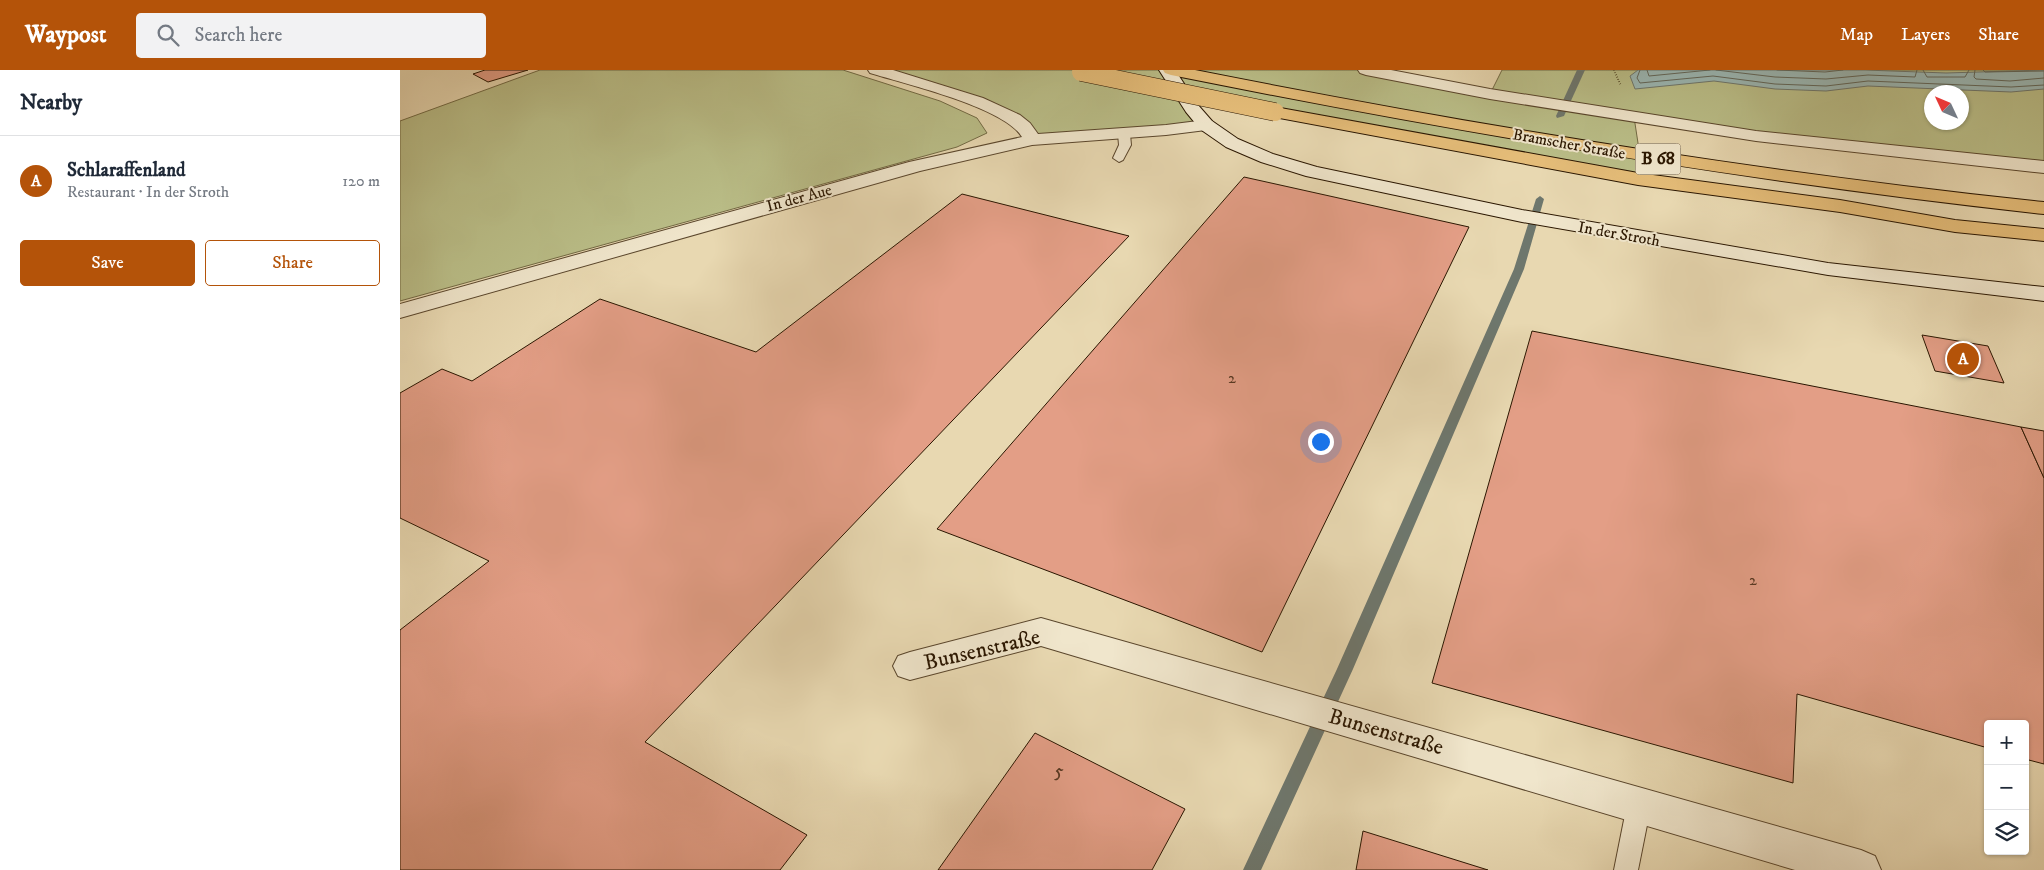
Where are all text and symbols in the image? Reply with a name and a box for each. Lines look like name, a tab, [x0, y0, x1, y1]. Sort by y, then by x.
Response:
search box	[136, 13, 486, 58]
text: Waypost	[25, 20, 106, 50]
icon: search	[154, 21, 182, 49]
text: Search here	[194, 24, 282, 47]
text: Map	[1840, 24, 1873, 46]
text: Layers	[1901, 24, 1950, 46]
text: Share	[1978, 24, 2019, 46]
north arrow	[1924, 85, 1969, 130]
text: Nearby	[20, 90, 82, 116]
street label: Bramscher Straße	[1511, 124, 1627, 164]
road number: B 68	[1636, 144, 1680, 175]
text: Schlaraffenland	[67, 159, 186, 182]
text: A	[31, 171, 41, 191]
text: 120 m	[342, 171, 380, 191]
street label: In der Aue	[764, 180, 834, 216]
text: Restaurant · In der Stroth	[67, 182, 229, 202]
street label: In der Stroth	[1576, 217, 1662, 251]
button: Save	[20, 240, 195, 286]
button: Share	[205, 240, 380, 286]
pin: A	[1947, 340, 1979, 378]
house number: 2	[1228, 368, 1236, 388]
your location	[1308, 429, 1334, 455]
house number: 2	[1749, 570, 1757, 590]
street label: Bunsenstraße	[921, 624, 1043, 676]
street label: Bunsenstraße	[1325, 703, 1447, 761]
map controls	[1984, 720, 2029, 855]
button: +	[1984, 720, 2029, 765]
house number: 5	[1054, 760, 1064, 783]
button: −	[1984, 765, 2029, 810]
button: layers	[1984, 810, 2029, 855]

